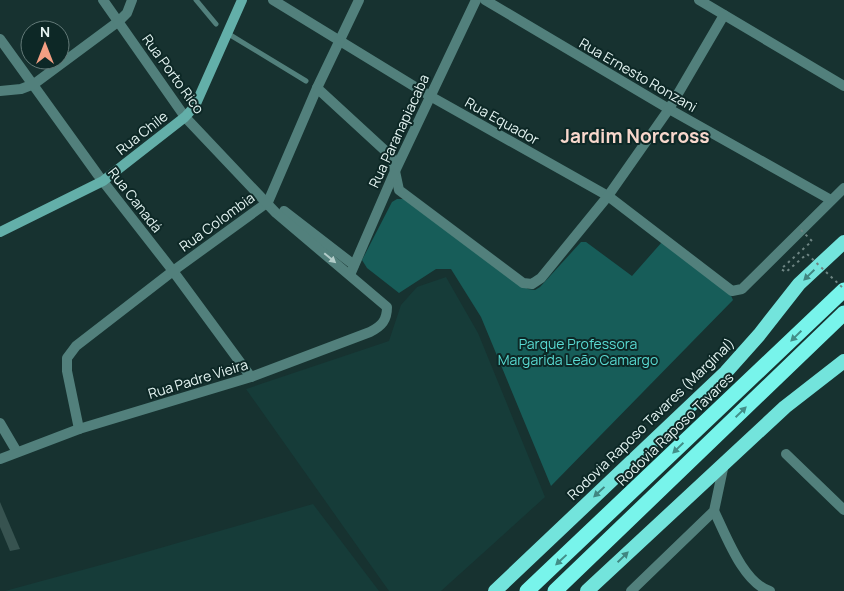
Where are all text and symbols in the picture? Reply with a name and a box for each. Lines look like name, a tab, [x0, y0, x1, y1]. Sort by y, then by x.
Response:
north arrow	[20, 20, 70, 70]
text: N	[40, 22, 50, 41]
street label: Rua Porto Rico	[138, 30, 209, 117]
street label: Rua Ernesto Ronzani	[576, 33, 700, 116]
street label: Rua Paranapiacaba	[364, 71, 433, 191]
street label: Rua Equador	[462, 92, 543, 149]
street label: Rua Chile	[112, 106, 171, 159]
district label: Jardim Norcross	[561, 123, 709, 149]
street label: Rua Canadá	[104, 163, 167, 236]
street label: Rua Colombia	[175, 188, 258, 255]
one-way arrow	[323, 252, 335, 264]
one-way arrow	[803, 269, 815, 281]
one-way arrow	[790, 330, 802, 342]
park label: Parque Professora Margarida Leão Camargo	[498, 334, 658, 369]
street label: Rodovia Raposo Tavares (Marginal)	[564, 335, 738, 503]
street label: Rua Padre Vieira	[146, 354, 250, 403]
street label: Rodovia Raposo Tavares	[613, 369, 737, 489]
one-way arrow	[735, 406, 747, 418]
one-way arrow	[673, 442, 685, 454]
one-way arrow	[593, 486, 605, 498]
one-way arrow	[616, 551, 628, 563]
one-way arrow	[555, 554, 567, 566]

